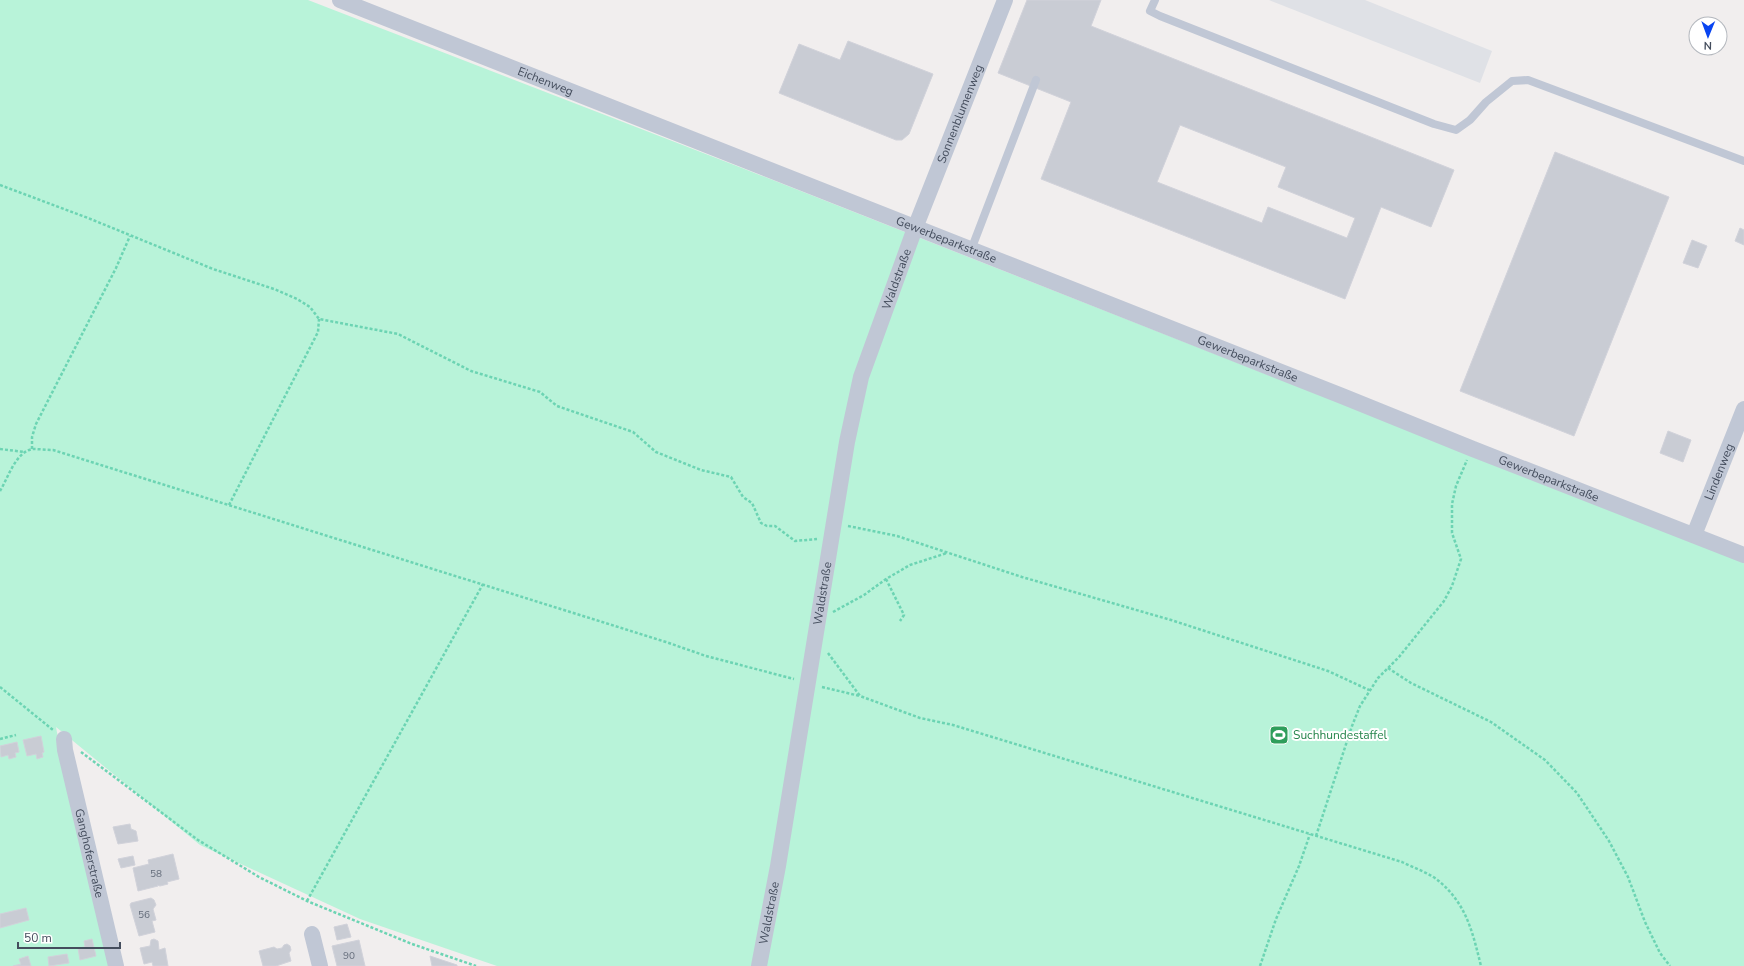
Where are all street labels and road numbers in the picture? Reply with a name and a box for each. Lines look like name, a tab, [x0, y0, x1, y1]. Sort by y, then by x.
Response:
street label: Sonnenblumenweg	[933, 62, 987, 166]
street label: Eichenweg	[515, 63, 576, 99]
street label: Gewerbeparkstraße	[894, 213, 999, 267]
street label: Waldstraße	[878, 246, 915, 312]
street label: Gewerbeparkstraße	[1195, 332, 1300, 386]
street label: Lindenweg	[1701, 441, 1738, 503]
street label: Gewerbeparkstraße	[1496, 452, 1601, 506]
street label: Waldstraße	[809, 561, 835, 626]
street label: Ganghoferstraße	[71, 807, 108, 899]
street label: Waldstraße	[755, 880, 783, 946]

